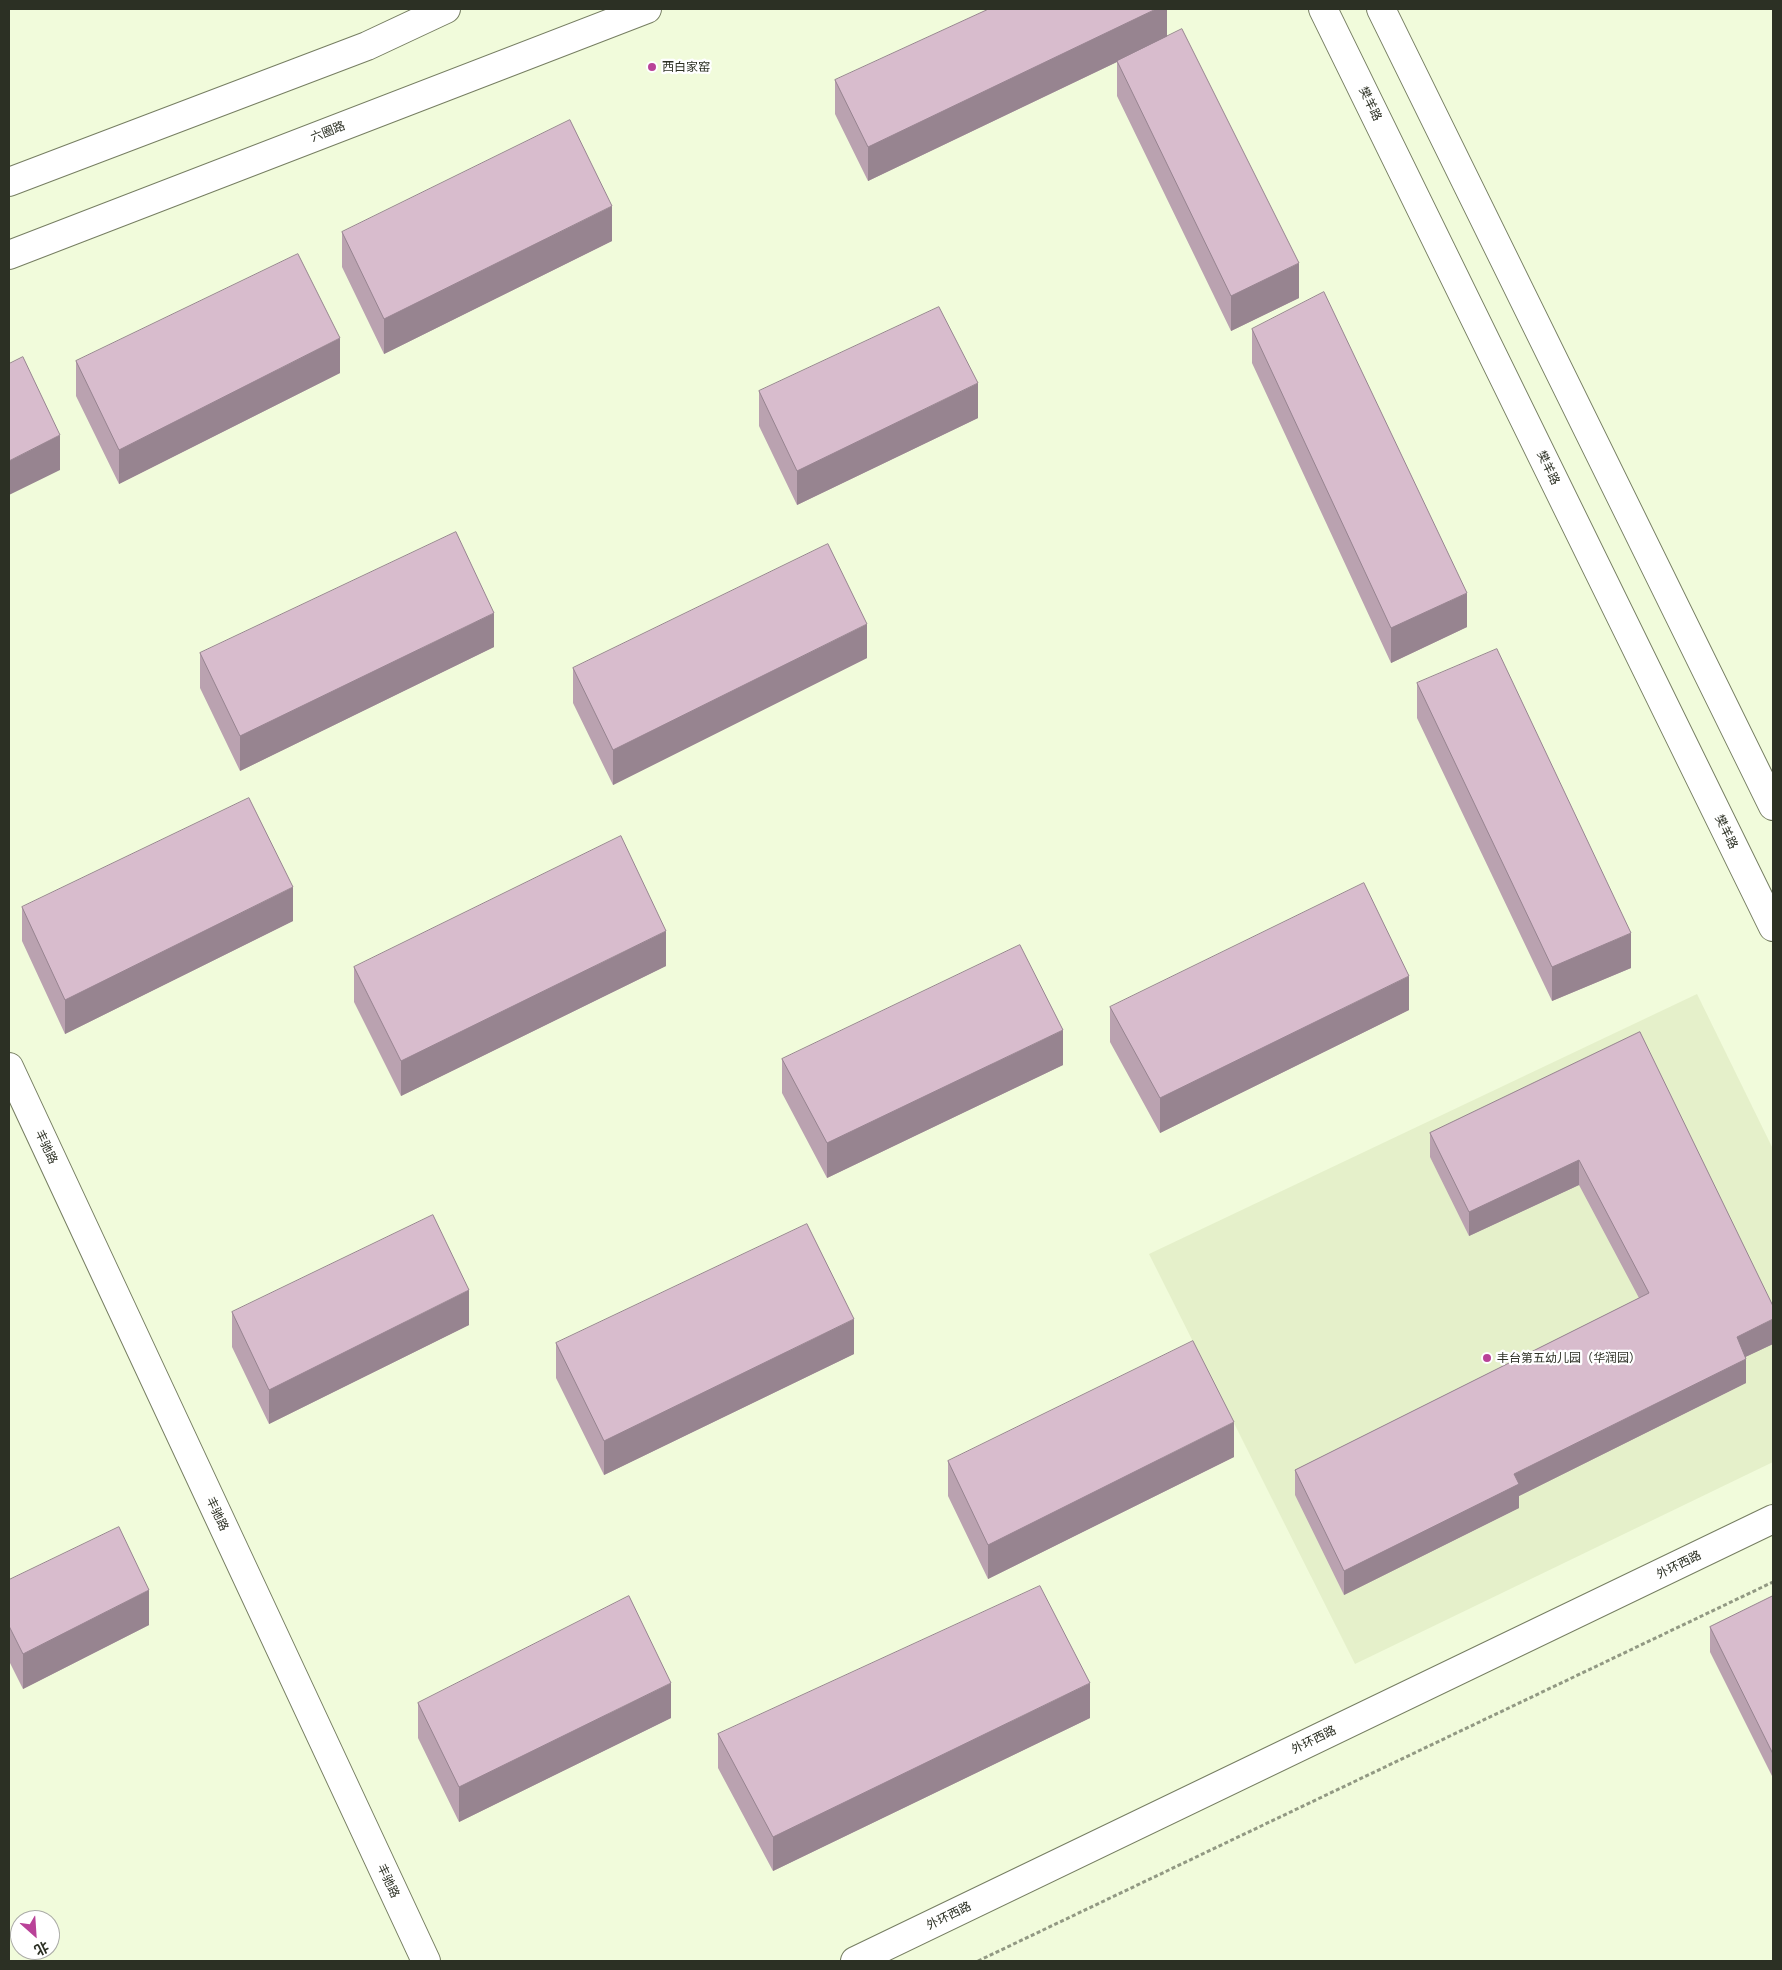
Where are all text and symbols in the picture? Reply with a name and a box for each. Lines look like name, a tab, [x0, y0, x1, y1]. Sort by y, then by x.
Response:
place label: 西白家窑	[662, 60, 710, 74]
marker: 西白家窑	[646, 61, 658, 73]
street label: 樊羊路	[1356, 85, 1384, 123]
street label: 六圈路	[309, 119, 347, 145]
street label: 樊羊路	[1534, 449, 1562, 487]
street label: 樊羊路	[1712, 813, 1740, 851]
street label: 丰驰路	[32, 1128, 60, 1166]
place label: 丰台第五幼儿园（华润园）	[1497, 1351, 1641, 1365]
marker: 丰台第五幼儿园（华润园）	[1481, 1352, 1493, 1364]
street label: 丰驰路	[203, 1495, 231, 1533]
street label: 外环西路	[1654, 1548, 1704, 1582]
street label: 外环西路	[1289, 1723, 1339, 1757]
street label: 丰驰路	[374, 1862, 402, 1900]
street label: 外环西路	[924, 1899, 974, 1933]
north arrow	[10, 1910, 60, 1960]
text: 北	[31, 1937, 51, 1959]

